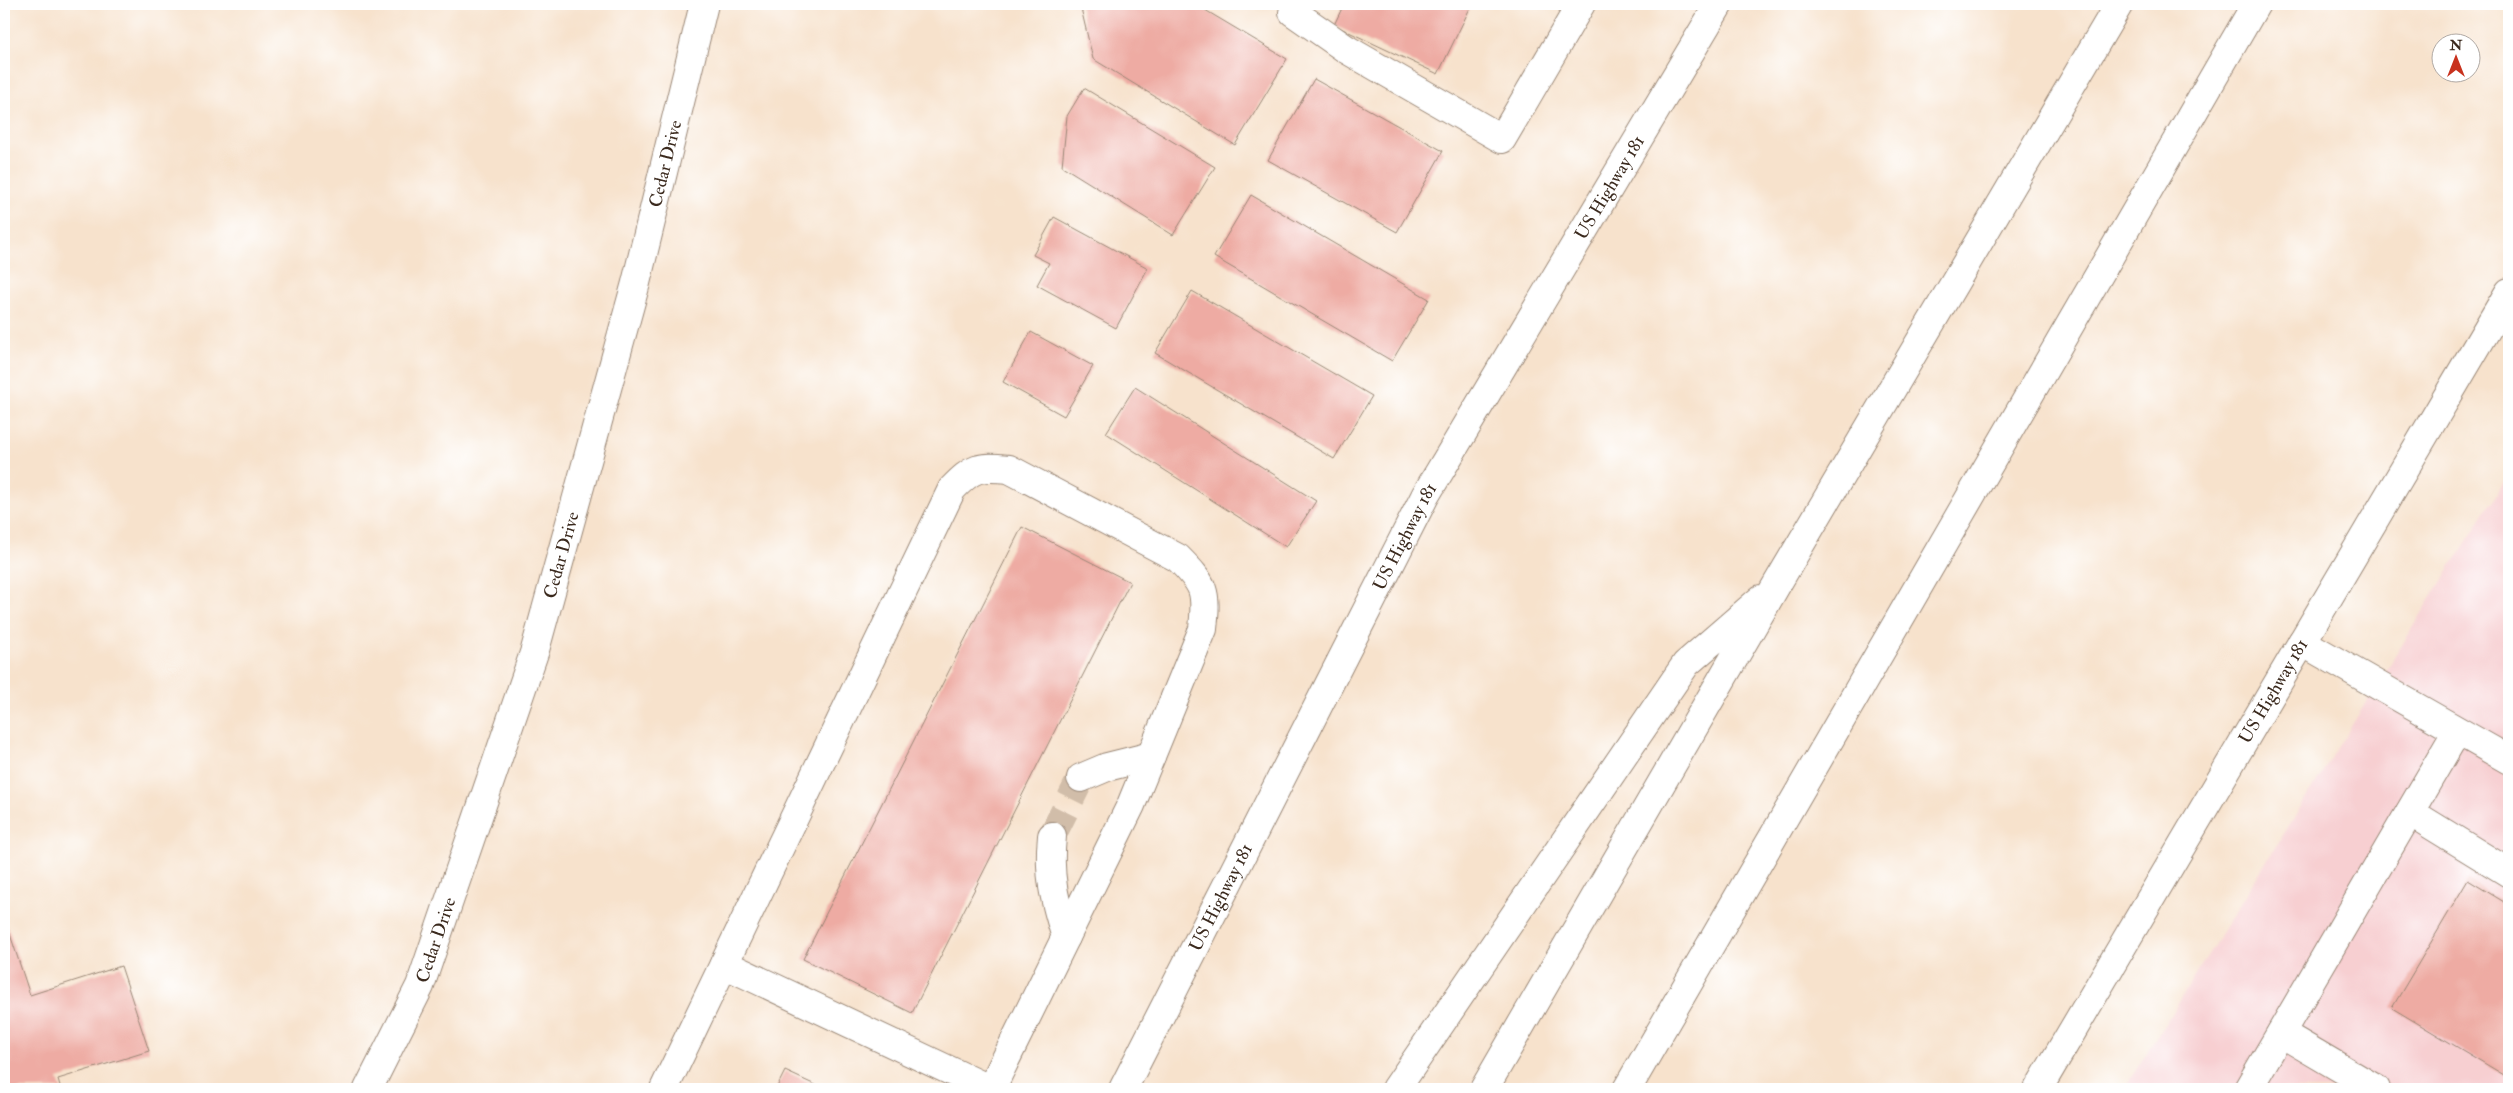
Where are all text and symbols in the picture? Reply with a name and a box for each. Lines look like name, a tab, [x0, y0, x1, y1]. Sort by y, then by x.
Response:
north arrow	[2430, 32, 2480, 82]
text: N	[2449, 37, 2463, 54]
street label: Cedar Drive	[644, 117, 687, 210]
street label: US Highway 181	[1570, 131, 1650, 244]
street label: US Highway 181	[1368, 479, 1442, 594]
street label: Cedar Drive	[539, 509, 585, 601]
street label: US Highway 181	[2234, 635, 2313, 748]
street label: US Highway 181	[1184, 840, 1258, 955]
street label: Cedar Drive	[411, 894, 462, 986]

